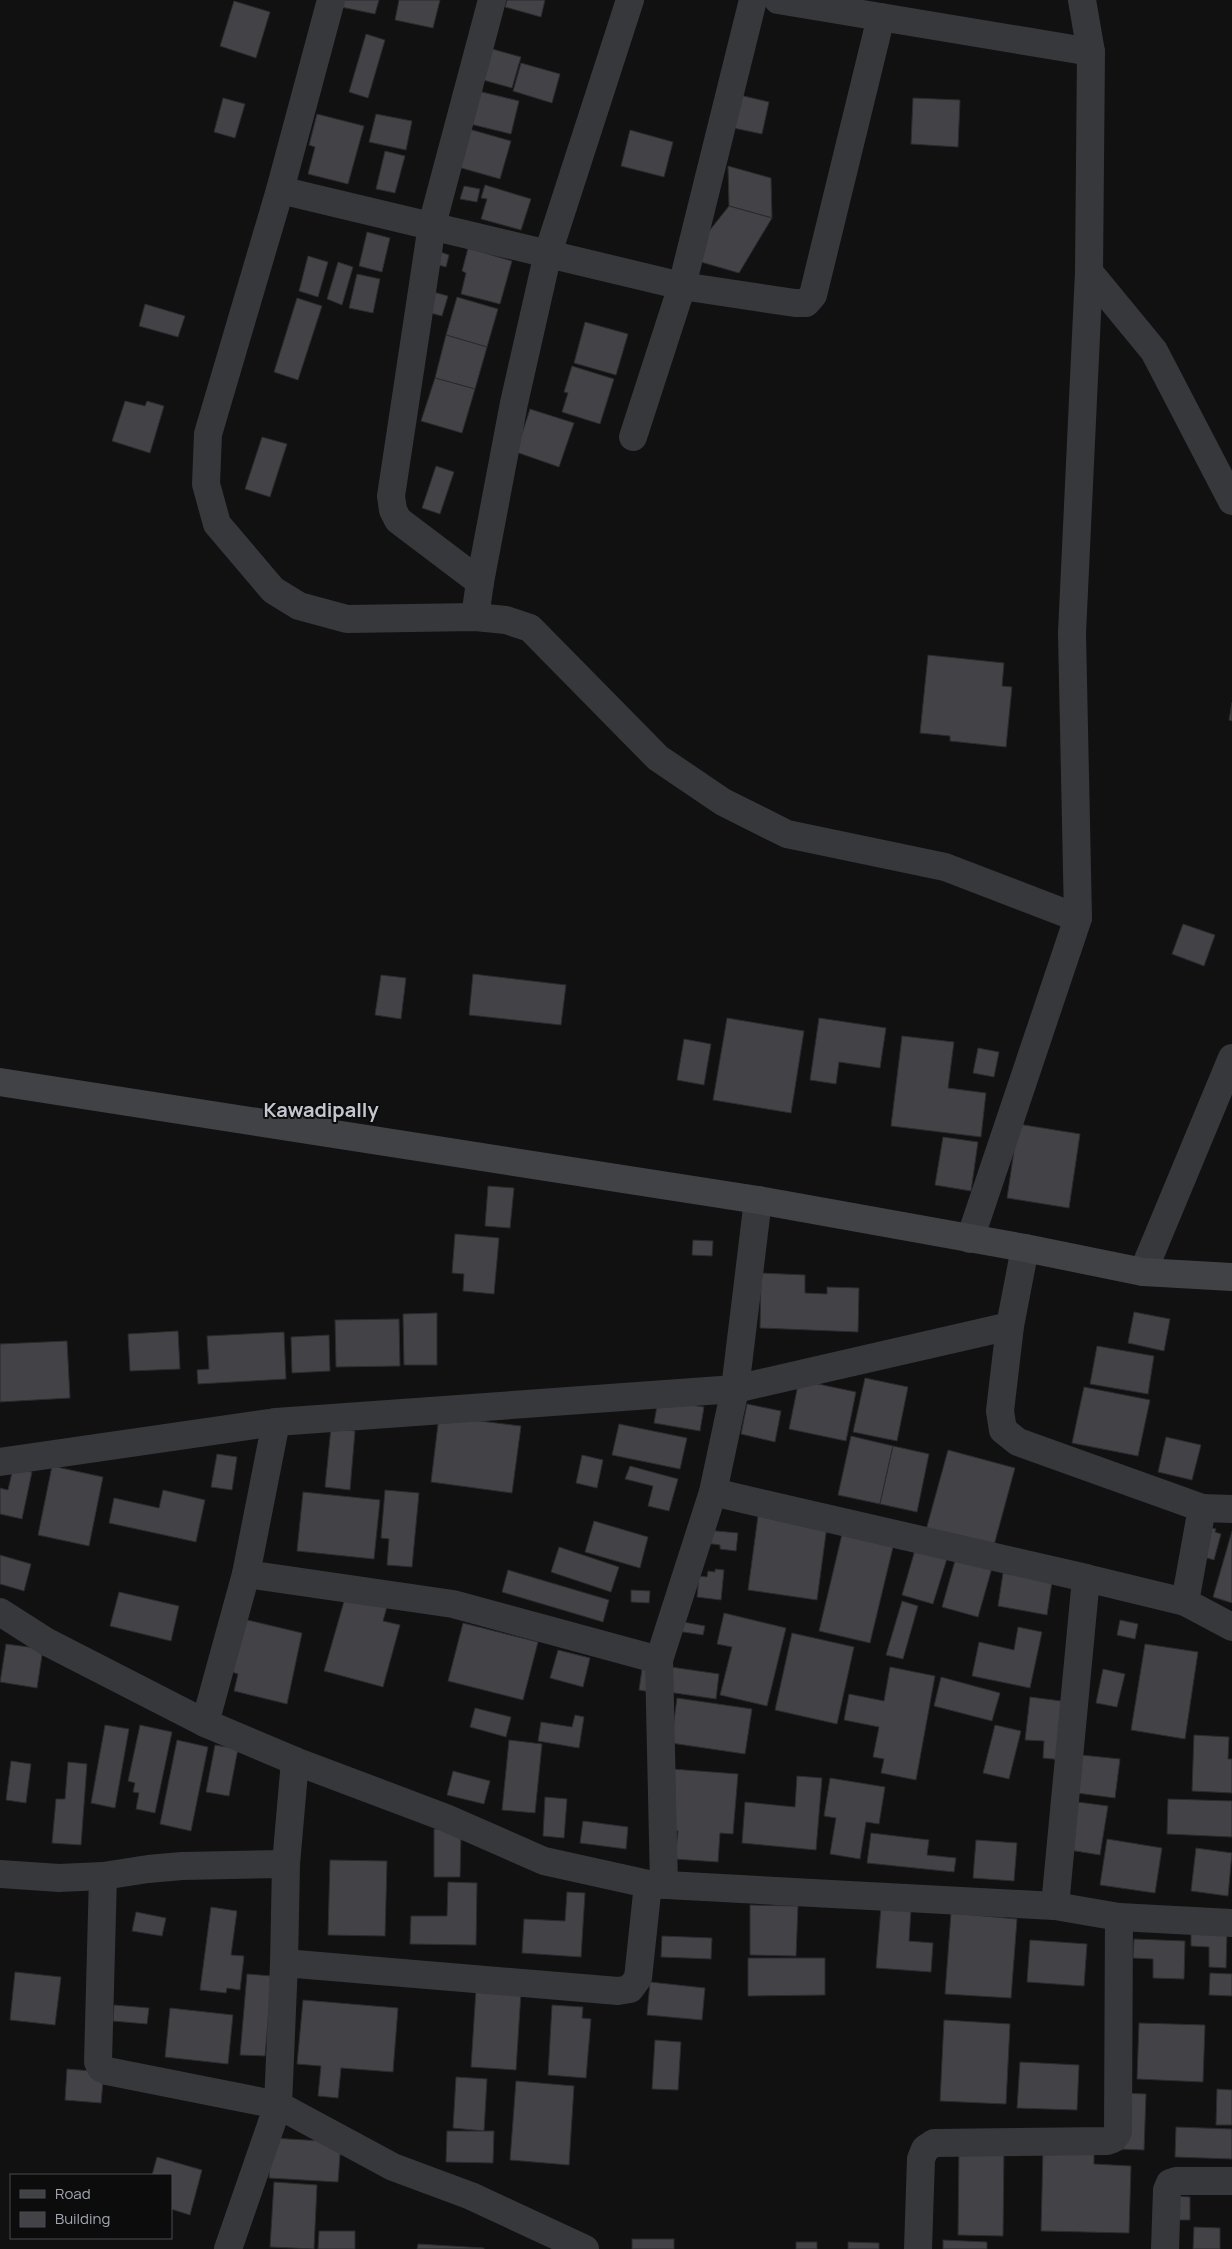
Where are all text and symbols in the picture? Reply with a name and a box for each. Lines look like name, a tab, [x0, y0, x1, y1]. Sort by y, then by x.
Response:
district label: Kawadipally	[263, 1096, 379, 1123]
legend	[10, 2174, 172, 2239]
text: Road	[55, 2183, 91, 2204]
text: Building	[55, 2208, 110, 2229]

